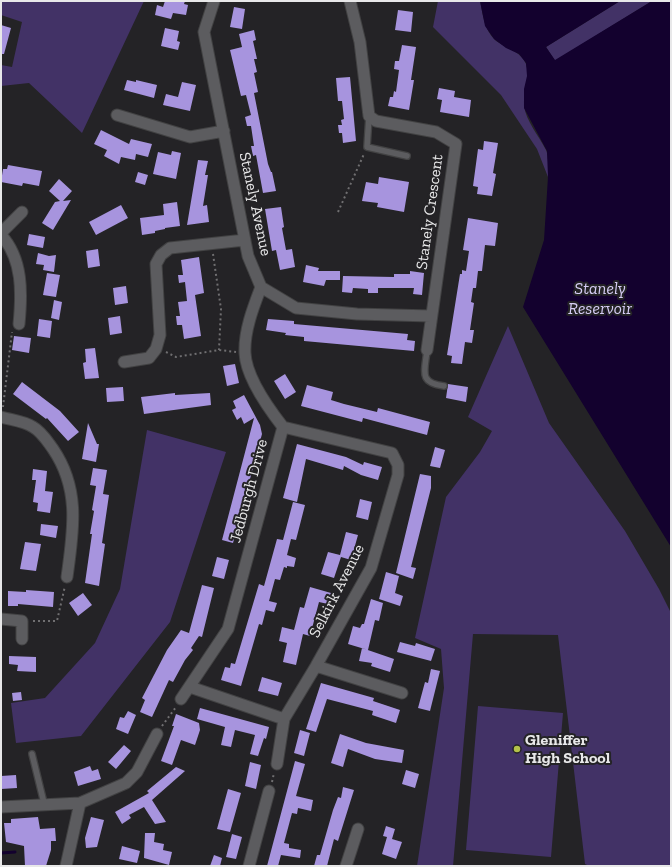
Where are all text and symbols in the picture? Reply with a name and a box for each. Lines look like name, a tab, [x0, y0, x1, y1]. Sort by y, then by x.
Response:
street label: Stanely Avenue	[235, 150, 275, 258]
street label: Stanely Crescent	[412, 153, 448, 271]
water label: Stanely Reservoir	[568, 279, 632, 319]
street label: Jedburgh Drive	[226, 437, 272, 545]
street label: Selkirk Avenue	[305, 541, 369, 641]
place label: Gleniffer High School	[525, 730, 610, 768]
marker: Gleniffer High School	[512, 744, 522, 754]

